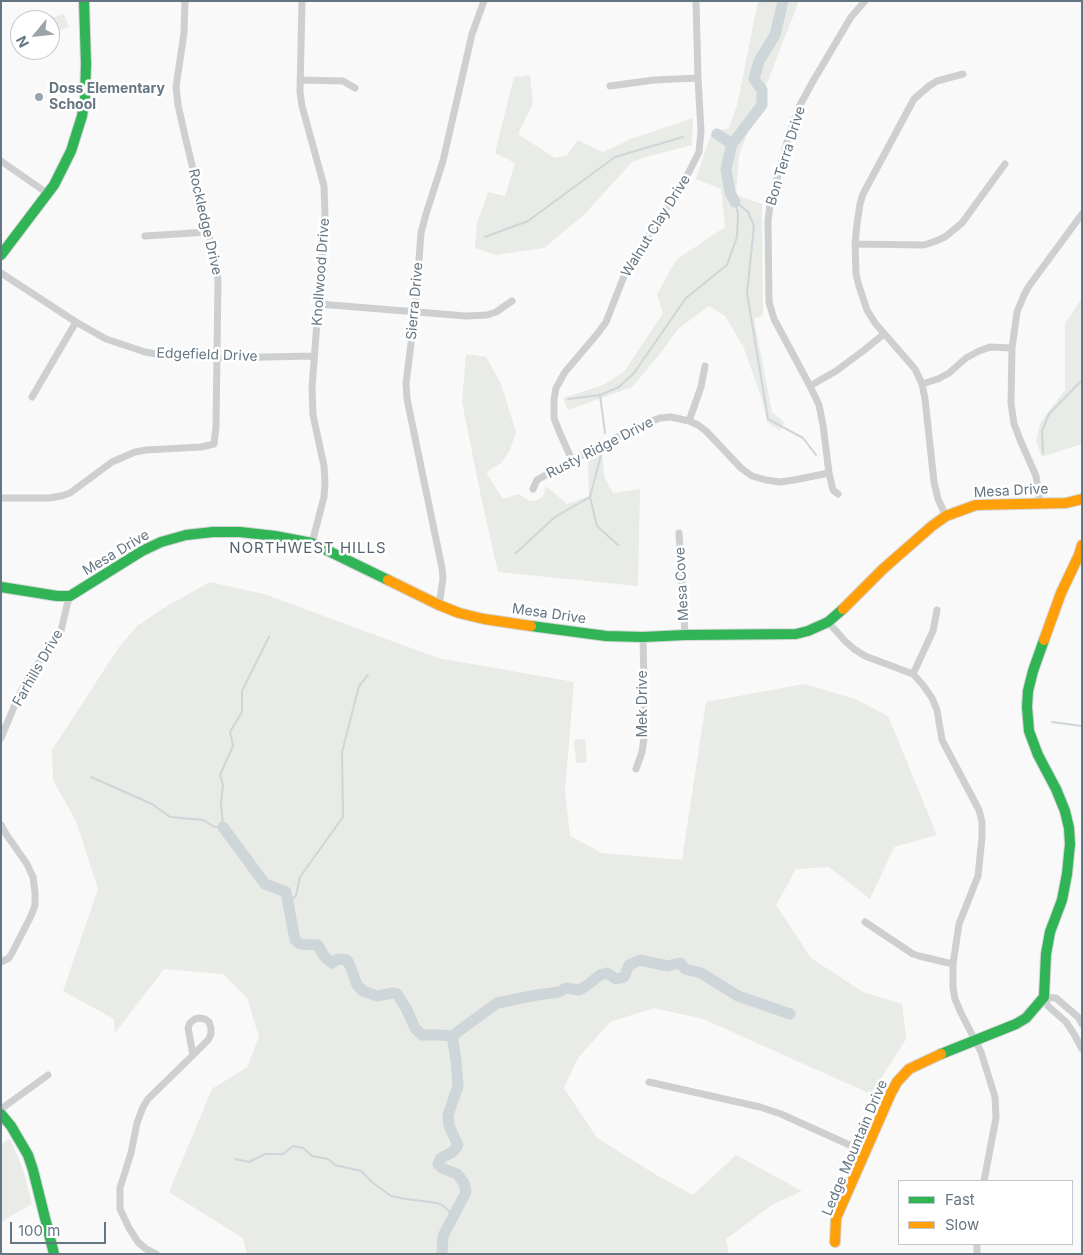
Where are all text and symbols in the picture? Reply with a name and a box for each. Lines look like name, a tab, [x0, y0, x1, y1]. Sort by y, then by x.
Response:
north arrow	[10, 10, 60, 60]
text: N	[12, 33, 32, 51]
place label: Doss Elementary School	[49, 81, 165, 114]
marker: Doss Elementary School	[33, 91, 45, 103]
street label: Bon Terra Drive	[763, 104, 809, 208]
street label: Rockledge Drive	[185, 167, 225, 277]
street label: Walnut Clay Drive	[618, 172, 694, 280]
street label: Knollwood Drive	[309, 217, 333, 327]
street label: Sierra Drive	[403, 261, 427, 341]
street label: Edgefield Drive	[156, 345, 258, 365]
street label: Rusty Ridge Drive	[544, 414, 656, 482]
street label: Mesa Drive	[973, 481, 1049, 501]
street label: Mesa Drive	[80, 527, 152, 579]
district label: NORTHWEST HILLS	[227, 539, 389, 557]
street label: Mesa Cove	[672, 547, 692, 621]
street label: Mesa Drive	[511, 600, 587, 628]
street label: Farhills Drive	[9, 627, 67, 709]
street label: Mek Drive	[635, 670, 651, 738]
street label: Ledge Mountain Drive	[819, 1078, 891, 1218]
legend	[898, 1180, 1073, 1245]
text: Fast	[945, 1190, 975, 1209]
scale bar	[12, 1212, 109, 1244]
text: Slow	[945, 1215, 979, 1234]
text: 100 m	[18, 1221, 60, 1240]

